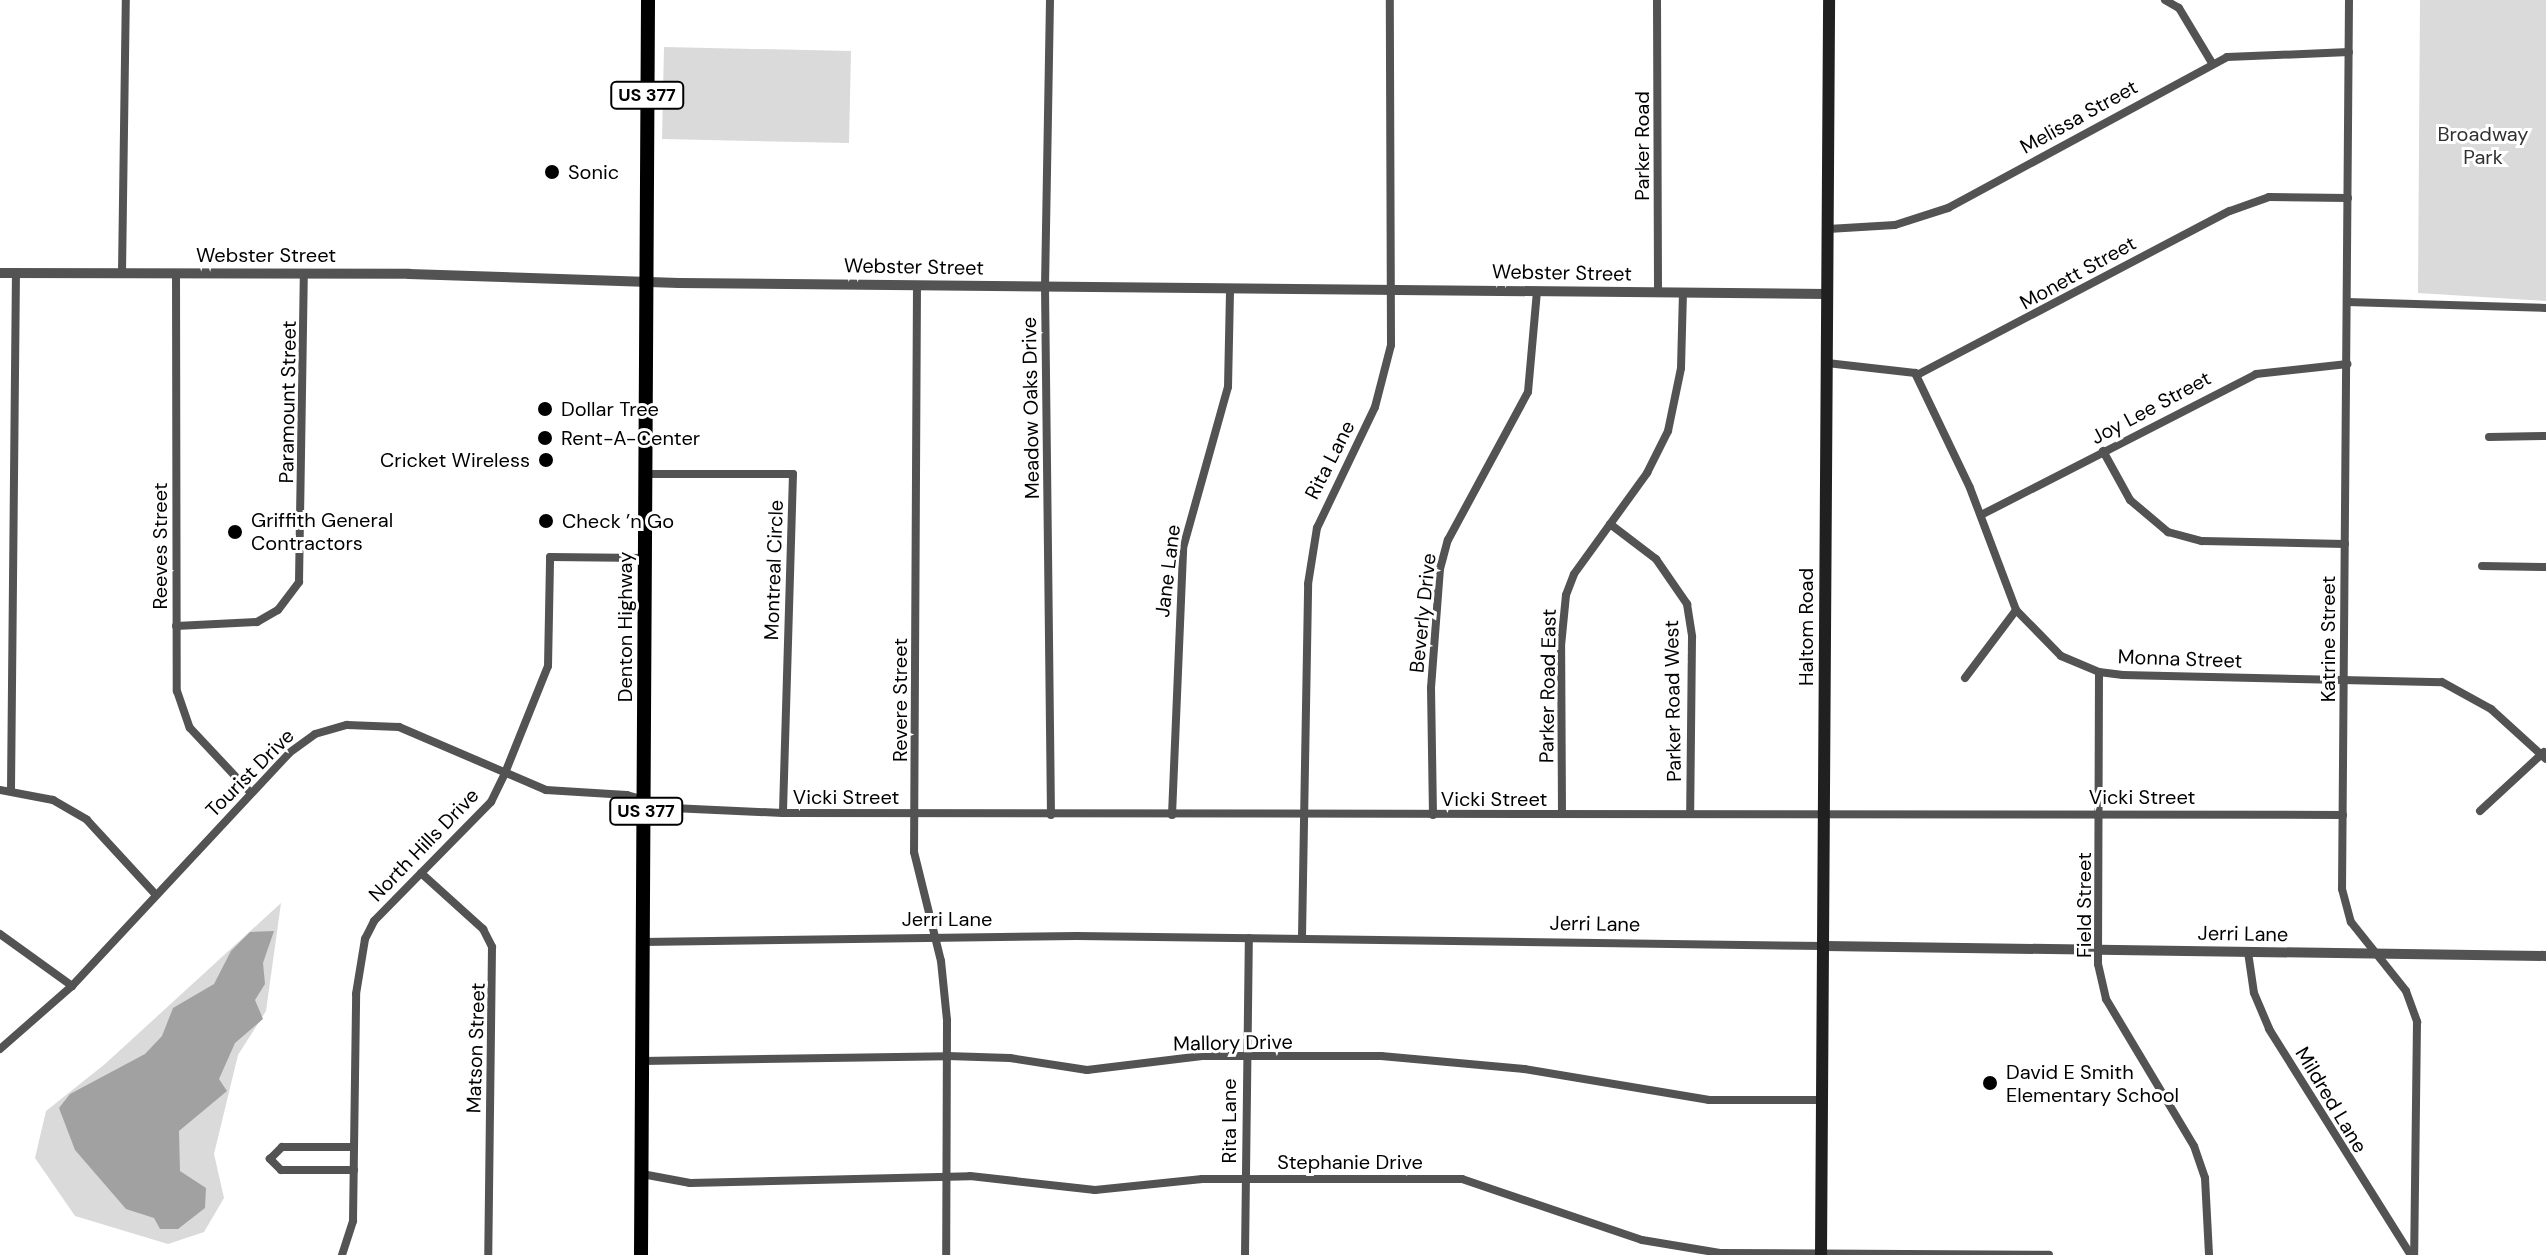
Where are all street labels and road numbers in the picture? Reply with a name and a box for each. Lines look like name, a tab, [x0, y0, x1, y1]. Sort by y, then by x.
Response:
street label: Melissa Street	[2016, 75, 2142, 159]
road number: US 377	[609, 81, 685, 109]
street label: Parker Road	[1630, 91, 1654, 201]
street label: Monett Street	[2016, 231, 2140, 315]
street label: Webster Street	[196, 243, 336, 267]
street label: Webster Street	[844, 254, 984, 280]
street label: Webster Street	[1492, 260, 1632, 286]
street label: Meadow Oaks Drive	[1017, 317, 1045, 499]
street label: Paramount Street	[275, 320, 301, 484]
street label: Joy Lee Street	[2087, 366, 2215, 450]
street label: Rita Lane	[1300, 417, 1360, 503]
street label: Reeves Street	[148, 482, 172, 610]
street label: Montreal Circle	[760, 499, 788, 641]
street label: Jane Lane	[1150, 523, 1186, 619]
street label: Denton Highway	[613, 552, 637, 702]
street label: Beverly Drive	[1405, 552, 1441, 674]
street label: Haltom Road	[1794, 568, 1818, 686]
street label: Katrine Street	[2316, 576, 2340, 702]
street label: Parker Road East	[1535, 609, 1561, 763]
street label: Parker Road West	[1660, 620, 1686, 782]
street label: Revere Street	[888, 638, 912, 762]
street label: Monna Street	[2117, 645, 2243, 673]
street label: Tourist Drive	[201, 724, 299, 822]
street label: North Hills Drive	[364, 784, 484, 906]
street label: Vicki Street	[793, 785, 899, 809]
street label: Vicki Street	[2089, 785, 2195, 809]
street label: Vicki Street	[1441, 787, 1547, 811]
road number: US 377	[608, 797, 684, 825]
street label: Field Street	[2072, 852, 2096, 958]
street label: Jerri Lane	[902, 907, 992, 931]
street label: Jerri Lane	[1550, 911, 1640, 937]
street label: Jerri Lane	[2198, 921, 2288, 947]
street label: Matson Street	[462, 982, 490, 1114]
street label: Mallory Drive	[1173, 1030, 1293, 1056]
street label: Mildred Lane	[2290, 1043, 2372, 1157]
street label: Rita Lane	[1217, 1079, 1241, 1163]
street label: Stephanie Drive	[1277, 1150, 1423, 1174]

